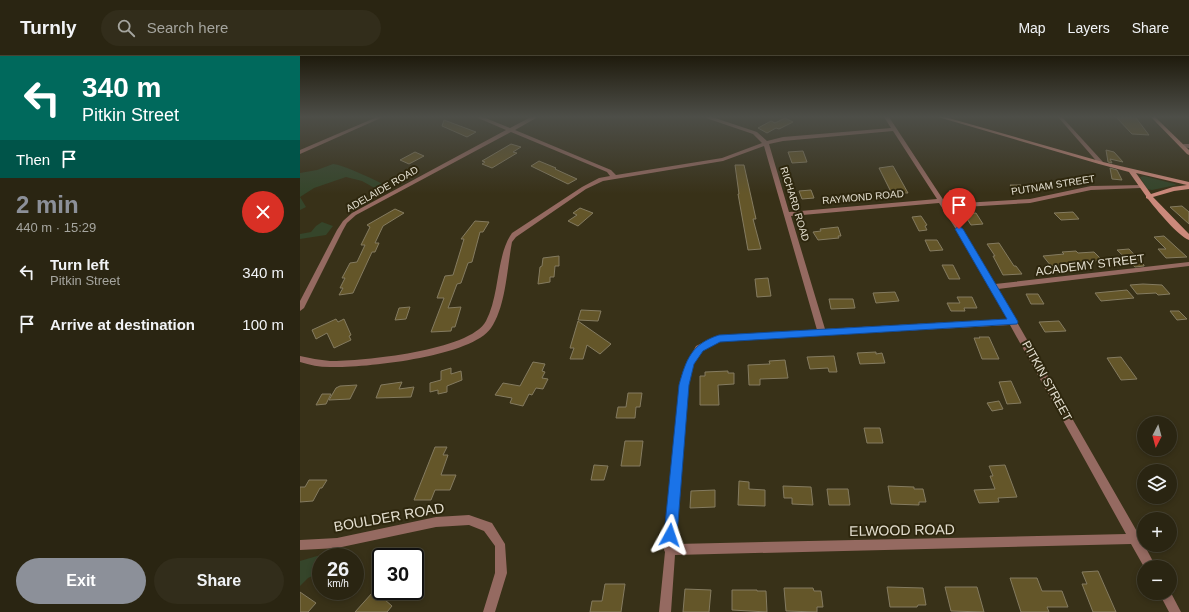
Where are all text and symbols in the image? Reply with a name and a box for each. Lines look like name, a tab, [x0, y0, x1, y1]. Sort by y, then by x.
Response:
search box	[101, 10, 381, 46]
text: Turnly	[20, 17, 77, 38]
icon: search	[115, 17, 137, 39]
text: Search here	[147, 19, 228, 36]
text: Map	[1018, 20, 1046, 36]
text: Layers	[1068, 20, 1110, 36]
text: Share	[1132, 20, 1169, 36]
icon: left	[16, 72, 68, 124]
text: 340 m	[82, 72, 161, 103]
text: Pitkin Street	[82, 105, 179, 125]
icon: arrive	[58, 148, 80, 170]
text: Then	[16, 151, 50, 168]
street label: ADELAIDE ROAD	[344, 164, 420, 214]
street label: RICHARD ROAD	[778, 165, 812, 243]
street label: PUTNAM STREET	[1010, 173, 1096, 197]
street label: RAYMOND ROAD	[822, 188, 904, 206]
pin	[942, 188, 976, 229]
text: 2 min	[16, 191, 79, 218]
button: close	[242, 191, 284, 233]
icon: arrive	[948, 194, 970, 216]
text: 440 m · 15:29	[16, 220, 96, 235]
street label: ACADEMY STREET	[1035, 251, 1146, 279]
text: Turn left	[50, 256, 109, 273]
icon: left	[16, 261, 38, 283]
text: 340 m	[242, 264, 284, 281]
text: Pitkin Street	[50, 273, 120, 288]
icon: arrive	[16, 313, 38, 335]
text: Arrive at destination	[50, 316, 195, 333]
text: 100 m	[242, 316, 284, 333]
street label: PITKIN STREET	[1019, 339, 1075, 424]
north arrow	[1137, 416, 1177, 456]
map controls	[1137, 416, 1177, 600]
button: layers	[1137, 464, 1177, 504]
street label: BOULDER ROAD	[332, 499, 446, 535]
button: +	[1137, 512, 1177, 552]
position arrow	[649, 514, 691, 556]
street label: ELWOOD ROAD	[849, 521, 955, 539]
speed limit sign: 30	[372, 548, 424, 600]
button: Exit	[16, 558, 146, 604]
button: Share	[154, 558, 284, 604]
text: 26	[327, 558, 349, 580]
button: −	[1137, 560, 1177, 600]
text: km/h	[327, 578, 349, 589]

